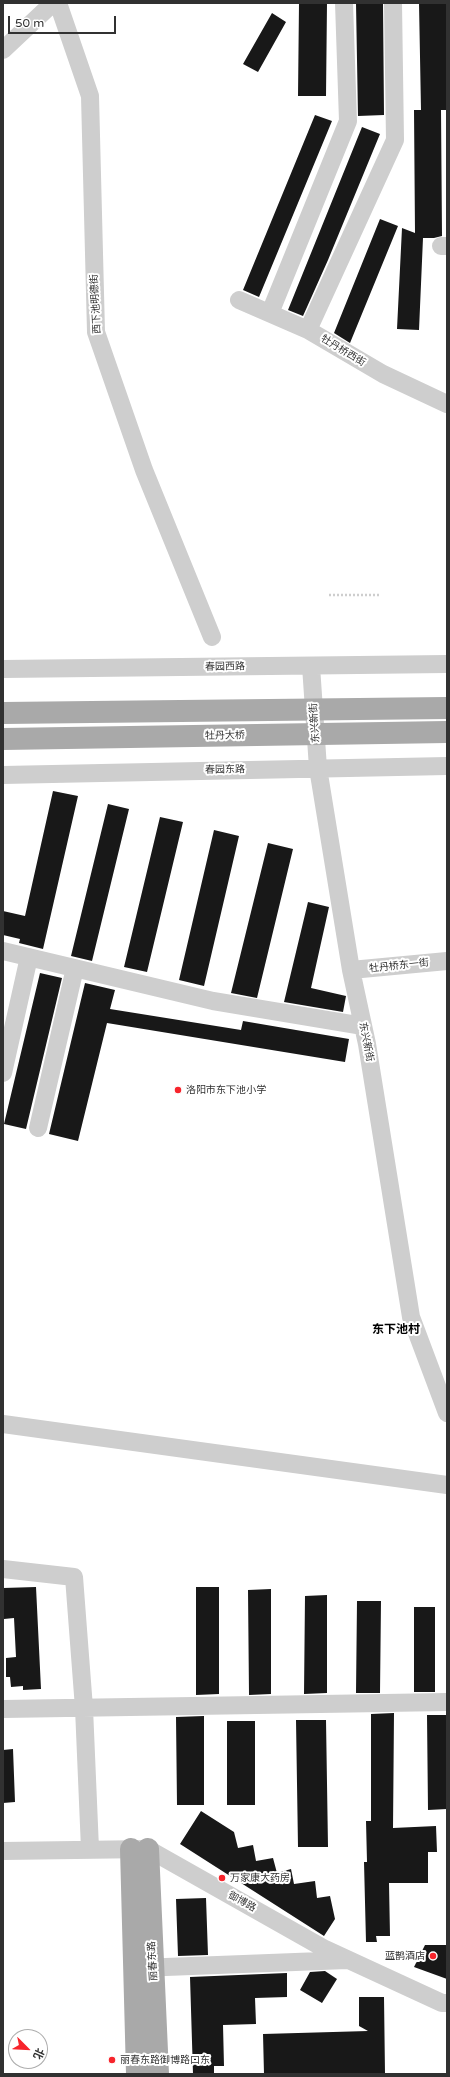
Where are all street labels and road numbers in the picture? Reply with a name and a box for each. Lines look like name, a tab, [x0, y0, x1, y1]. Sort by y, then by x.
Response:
street label: 西下池明德街	[88, 274, 104, 334]
street label: 牡丹桥西街	[318, 333, 368, 369]
street label: 春园西路	[205, 661, 245, 673]
street label: 东兴新街	[308, 703, 322, 743]
street label: 牡丹大桥	[205, 730, 245, 742]
street label: 春园东路	[205, 764, 245, 776]
street label: 牡丹桥东一街	[369, 957, 429, 975]
street label: 东兴新街	[356, 1021, 376, 1063]
street label: 御博路	[226, 1889, 258, 1915]
street label: 丽春东路	[146, 1941, 160, 1981]

